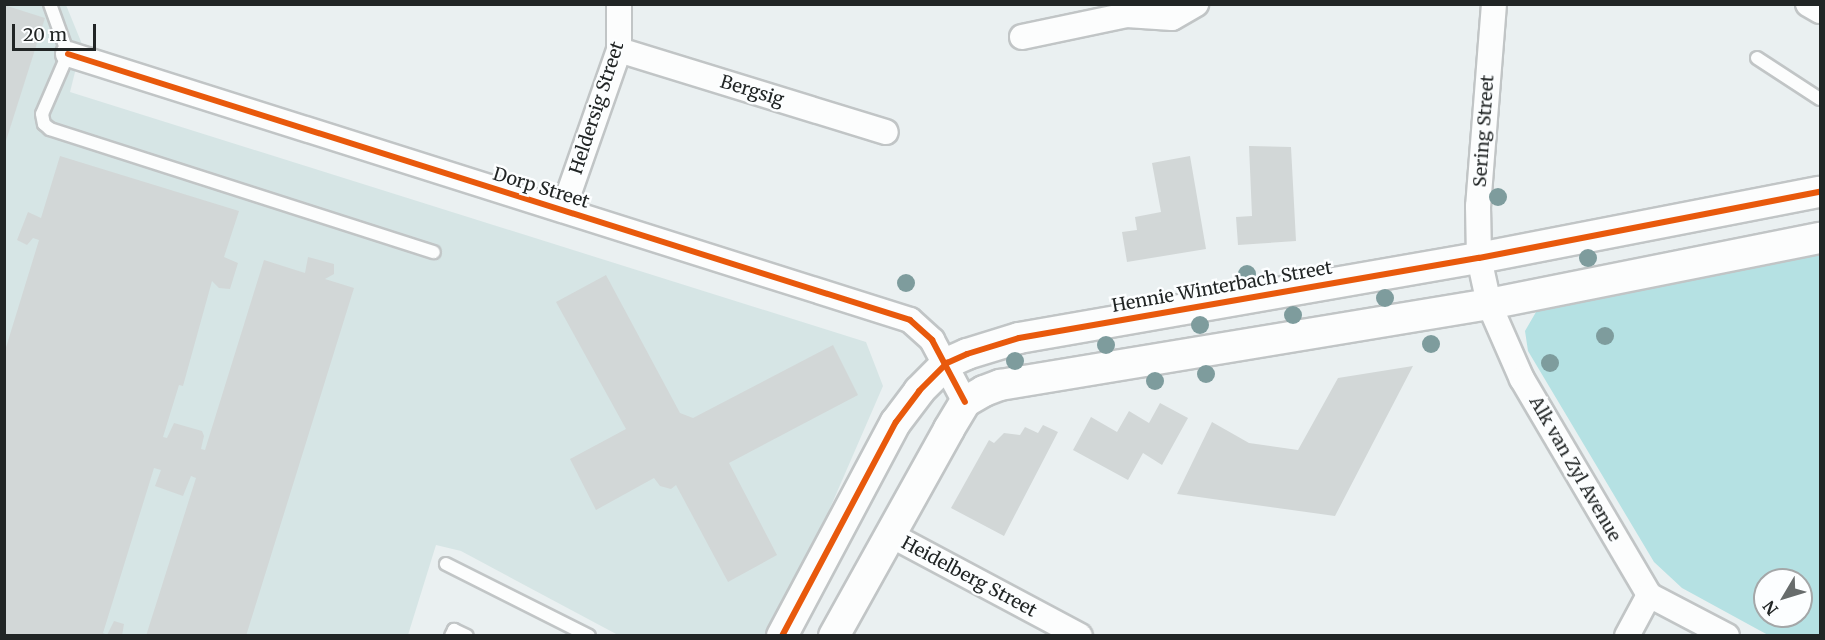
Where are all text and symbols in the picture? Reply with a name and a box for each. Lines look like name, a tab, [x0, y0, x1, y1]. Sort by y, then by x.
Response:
scale bar	[15, 12, 99, 50]
text: 20 m	[23, 23, 67, 46]
street label: Heldersig Street	[565, 39, 629, 177]
street label: Bergsig	[717, 71, 787, 111]
street label: Sering Street	[1469, 74, 1499, 188]
street label: Dorp Street	[490, 163, 592, 213]
street label: Hennie Winterbach Street	[1110, 257, 1334, 317]
street label: Alk van Zyl Avenue	[1525, 392, 1625, 546]
street label: Heidelberg Street	[898, 532, 1040, 622]
north arrow	[1753, 568, 1813, 628]
text: N	[1759, 597, 1782, 619]

